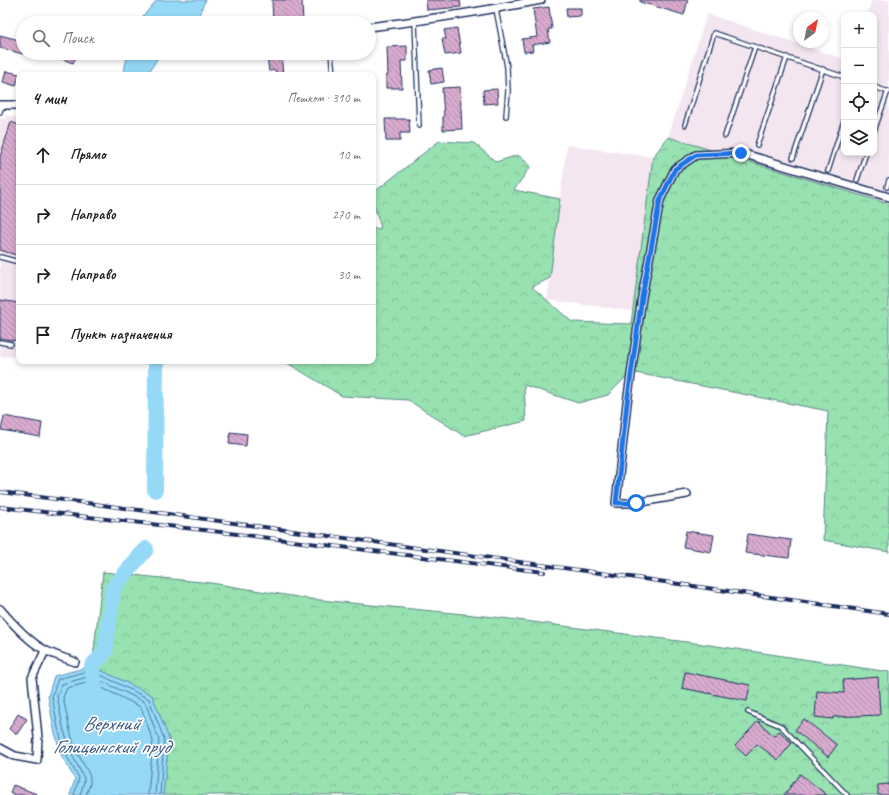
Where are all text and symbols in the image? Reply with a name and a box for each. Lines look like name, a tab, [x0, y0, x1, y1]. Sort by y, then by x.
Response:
north arrow	[793, 12, 829, 48]
map controls	[841, 12, 877, 156]
button: +	[841, 12, 877, 48]
search box	[16, 16, 376, 60]
icon: search	[30, 27, 52, 49]
text: Поиск	[62, 29, 94, 48]
button: −	[841, 48, 877, 84]
button: locate	[841, 84, 877, 120]
text: 4 мин	[32, 88, 67, 109]
text: Пешком · 310 m	[287, 90, 360, 106]
button: layers	[841, 120, 877, 156]
icon: ahead	[32, 144, 54, 166]
route end	[732, 144, 750, 162]
text: Прямо	[70, 145, 106, 164]
text: 10 m	[338, 147, 360, 163]
icon: right	[32, 204, 54, 226]
text: Направо	[70, 205, 116, 224]
text: 270 m	[332, 207, 360, 223]
icon: right	[32, 264, 54, 286]
text: Направо	[70, 265, 116, 284]
text: 30 m	[338, 267, 360, 283]
icon: arrive	[32, 324, 54, 346]
text: Пункт назначения	[70, 325, 172, 344]
route start	[627, 494, 645, 512]
water label: Верхний Голицынский пруд	[53, 711, 174, 759]

